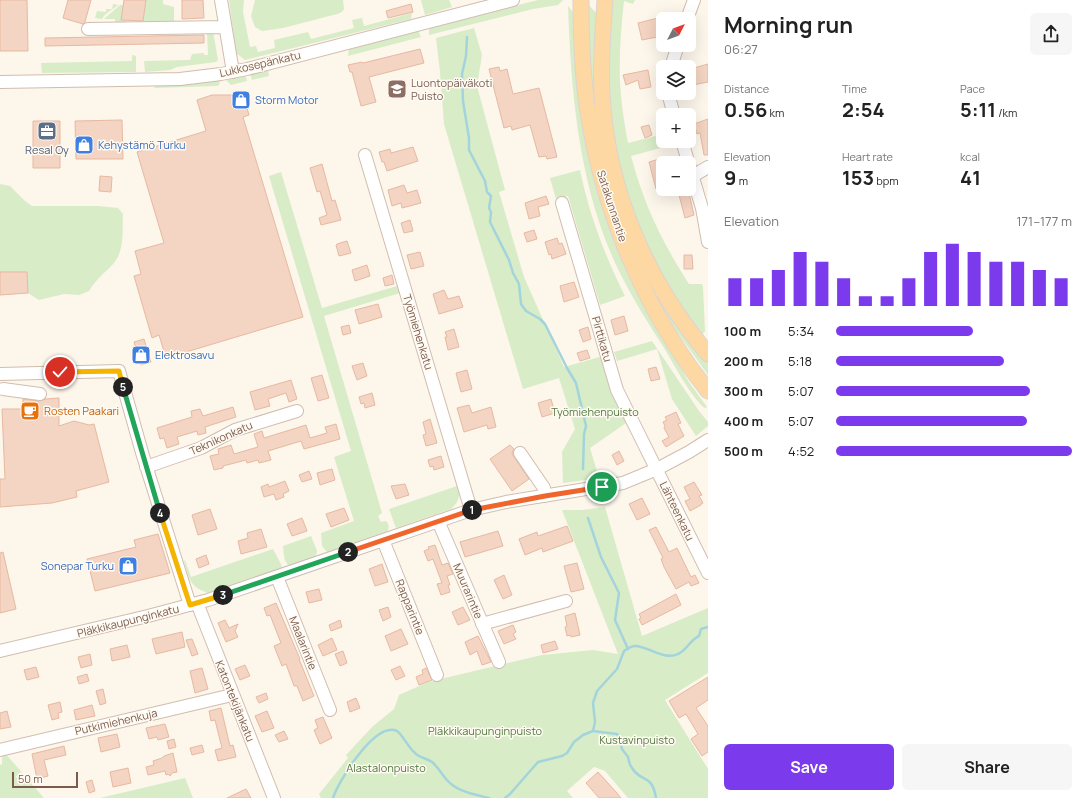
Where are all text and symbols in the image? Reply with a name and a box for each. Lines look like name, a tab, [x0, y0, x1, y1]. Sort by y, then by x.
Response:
text: Morning run	[724, 10, 853, 40]
north arrow	[656, 12, 696, 52]
map controls	[656, 12, 696, 196]
button: share	[1030, 13, 1072, 55]
text: 06:27	[724, 40, 758, 58]
street label: Lukkosepänkatu	[218, 47, 302, 80]
button: layers	[656, 60, 696, 100]
place label: Luontopäiväkoti Puisto	[411, 75, 492, 103]
school or university icon: Luontopäiväkoti Puisto	[386, 78, 408, 100]
text: Distance	[724, 81, 769, 96]
text: Time	[842, 81, 867, 96]
text: Pace	[960, 81, 985, 96]
shop icon: Storm Motor	[230, 89, 252, 111]
place label: Storm Motor	[255, 92, 318, 107]
text: 0.56	[724, 96, 767, 123]
text: 2:54	[842, 96, 885, 123]
text: 5:11	[960, 96, 996, 123]
text: km	[767, 105, 784, 120]
text: /km	[996, 105, 1017, 120]
button: +	[656, 108, 696, 148]
office icon: Resal Oy	[36, 120, 58, 142]
shop icon: Kehystämö Turku	[73, 134, 95, 156]
place label: Kehystämö Turku	[98, 137, 186, 152]
place label: Resal Oy	[25, 142, 69, 157]
text: Elevation	[724, 149, 770, 164]
text: Heart rate	[842, 149, 893, 164]
text: kcal	[960, 149, 980, 164]
button: −	[656, 156, 696, 196]
text: 9	[724, 164, 736, 191]
text: 153	[842, 164, 874, 191]
text: 41	[960, 164, 981, 191]
street label: Satakunnantie	[594, 168, 631, 244]
text: m	[736, 173, 748, 188]
text: bpm	[874, 173, 899, 188]
text: Elevation	[724, 212, 779, 230]
text: 171–177 m	[1016, 212, 1072, 230]
street label: Työmiehenkatu	[400, 292, 437, 371]
street label: Pirttikatu	[589, 314, 616, 363]
text: 100 m	[724, 322, 761, 340]
text: 5:34	[788, 322, 814, 340]
shop icon: Elektrosavu	[130, 344, 152, 366]
place label: Elektrosavu	[155, 347, 214, 362]
text: 200 m	[724, 352, 763, 370]
text: 5:18	[788, 352, 812, 370]
pin	[43, 355, 77, 389]
icon: check	[49, 361, 71, 383]
pin: 5	[113, 377, 133, 397]
text: 5	[120, 379, 126, 394]
text: 300 m	[724, 382, 763, 400]
text: 5:07	[788, 382, 814, 400]
cafe icon: Rosten Paakari	[19, 400, 41, 422]
place label: Rosten Paakari	[44, 403, 119, 418]
park label: Työmiehenpuisto	[551, 404, 639, 419]
text: 400 m	[724, 412, 763, 430]
text: 5:07	[788, 412, 814, 430]
street label: Teknikonkatu	[187, 417, 255, 458]
text: 500 m	[724, 442, 763, 460]
text: 4:52	[788, 442, 814, 460]
pin	[585, 470, 619, 504]
icon: arrive	[591, 476, 613, 498]
street label: Lähteenkatu	[657, 479, 698, 543]
pin: 1	[462, 500, 482, 520]
text: 1	[470, 502, 474, 517]
pin: 4	[150, 503, 170, 523]
text: 4	[157, 505, 163, 520]
pin: 2	[338, 542, 358, 562]
text: 2	[345, 544, 351, 559]
shop icon: Sonepar Turku	[117, 555, 139, 577]
place label: Sonepar Turku	[41, 558, 114, 573]
street label: Muurarintie	[450, 561, 487, 621]
street label: Rapparintie	[393, 577, 429, 637]
pin: 3	[213, 585, 233, 605]
text: 3	[220, 587, 226, 602]
street label: Pläkkikaupunginkatu	[75, 601, 180, 640]
street label: Maalarintie	[286, 614, 321, 672]
street label: Katontekijänkatu	[212, 658, 259, 744]
street label: Putkimiehenkuja	[73, 705, 159, 738]
park label: Pläkkikaupunginpuisto	[428, 723, 543, 738]
park label: Kustavinpuisto	[599, 732, 675, 747]
button: Save	[724, 744, 894, 790]
button: Share	[902, 744, 1072, 790]
park label: Alastalonpuisto	[346, 760, 426, 775]
scale bar	[12, 770, 78, 789]
text: 50 m	[18, 771, 43, 786]

